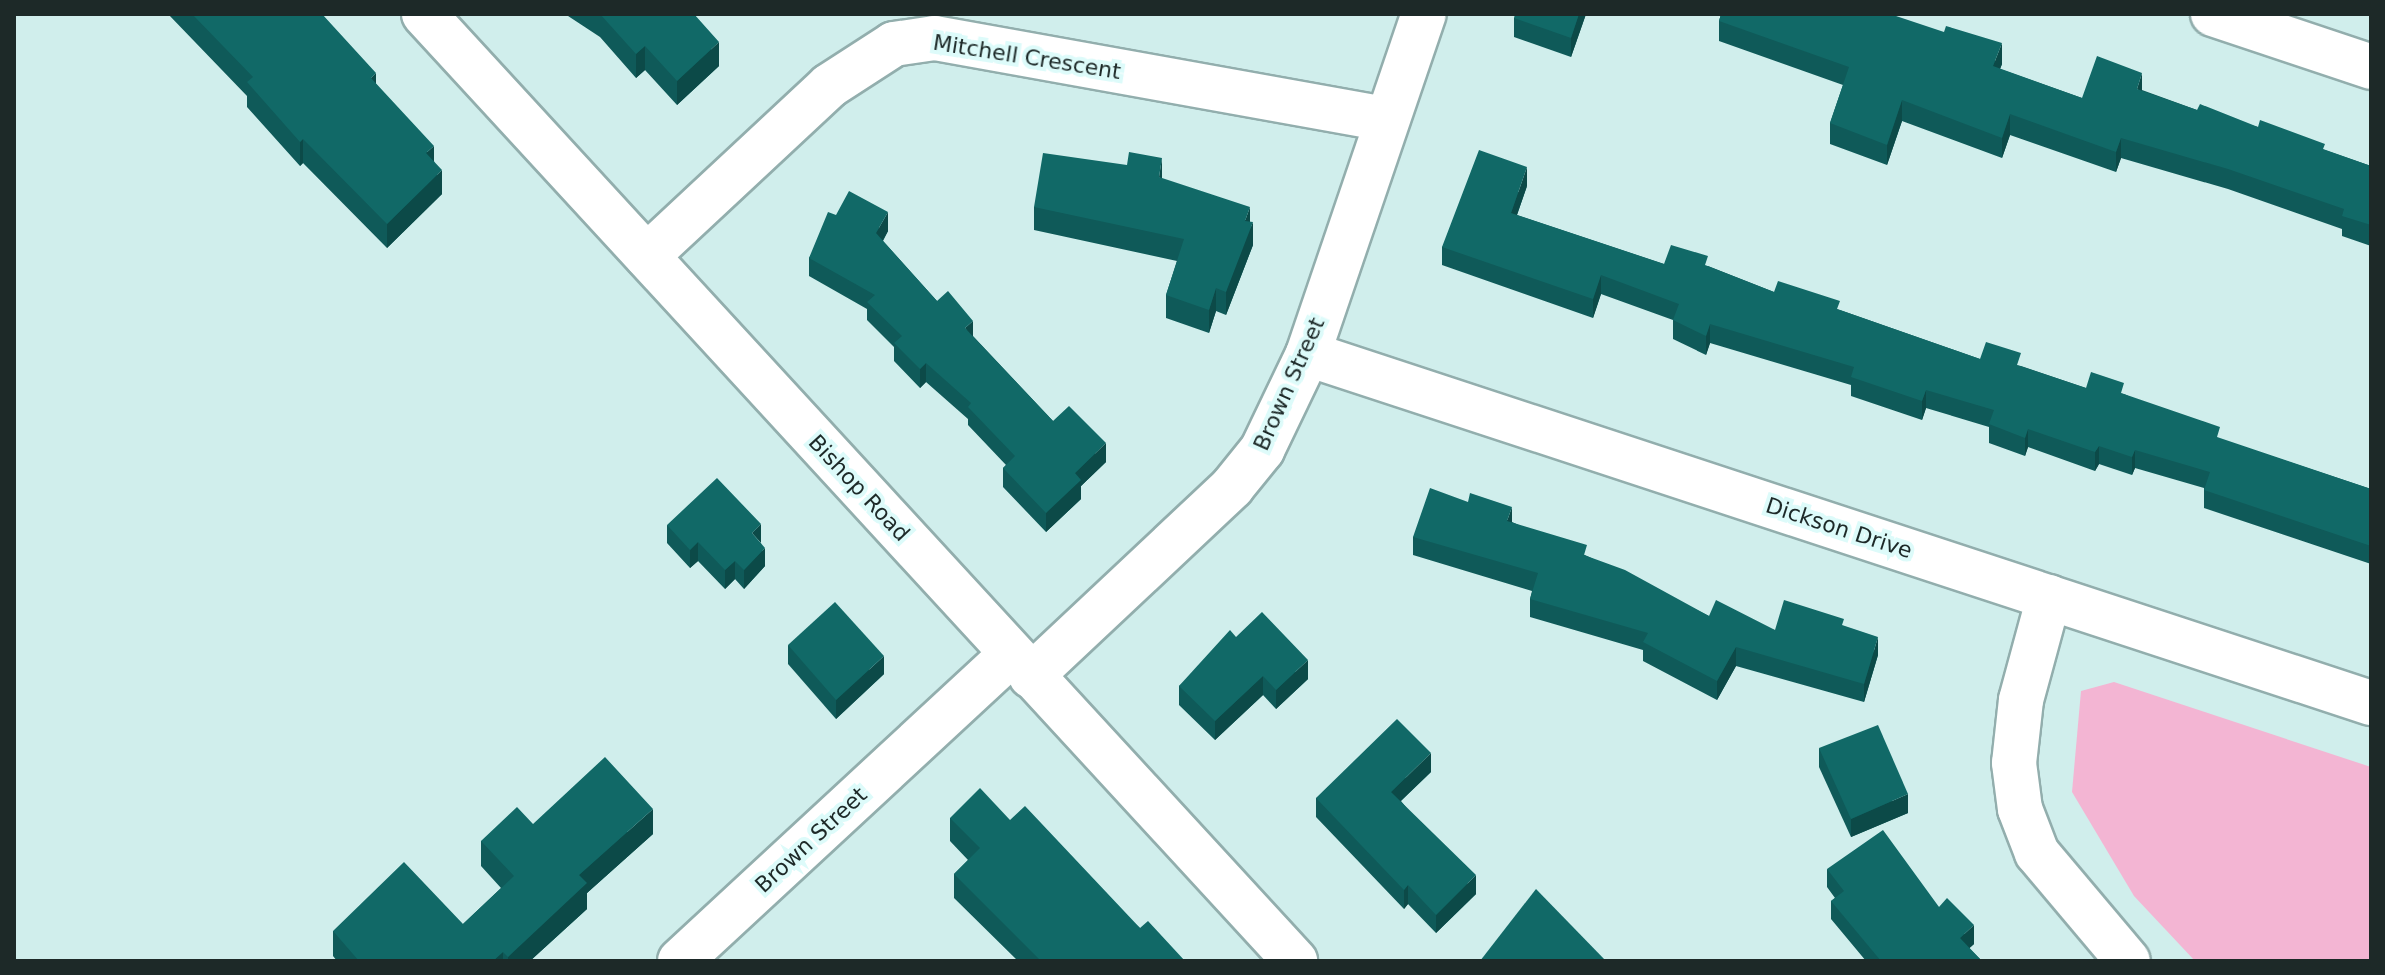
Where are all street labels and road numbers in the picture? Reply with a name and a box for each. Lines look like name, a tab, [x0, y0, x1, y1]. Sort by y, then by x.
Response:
street label: Mitchell Crescent	[931, 29, 1123, 85]
street label: Brown Street	[1248, 313, 1330, 455]
street label: Bishop Road	[803, 429, 915, 547]
street label: Dickson Drive	[1762, 492, 1916, 564]
street label: Brown Street	[750, 782, 872, 898]

